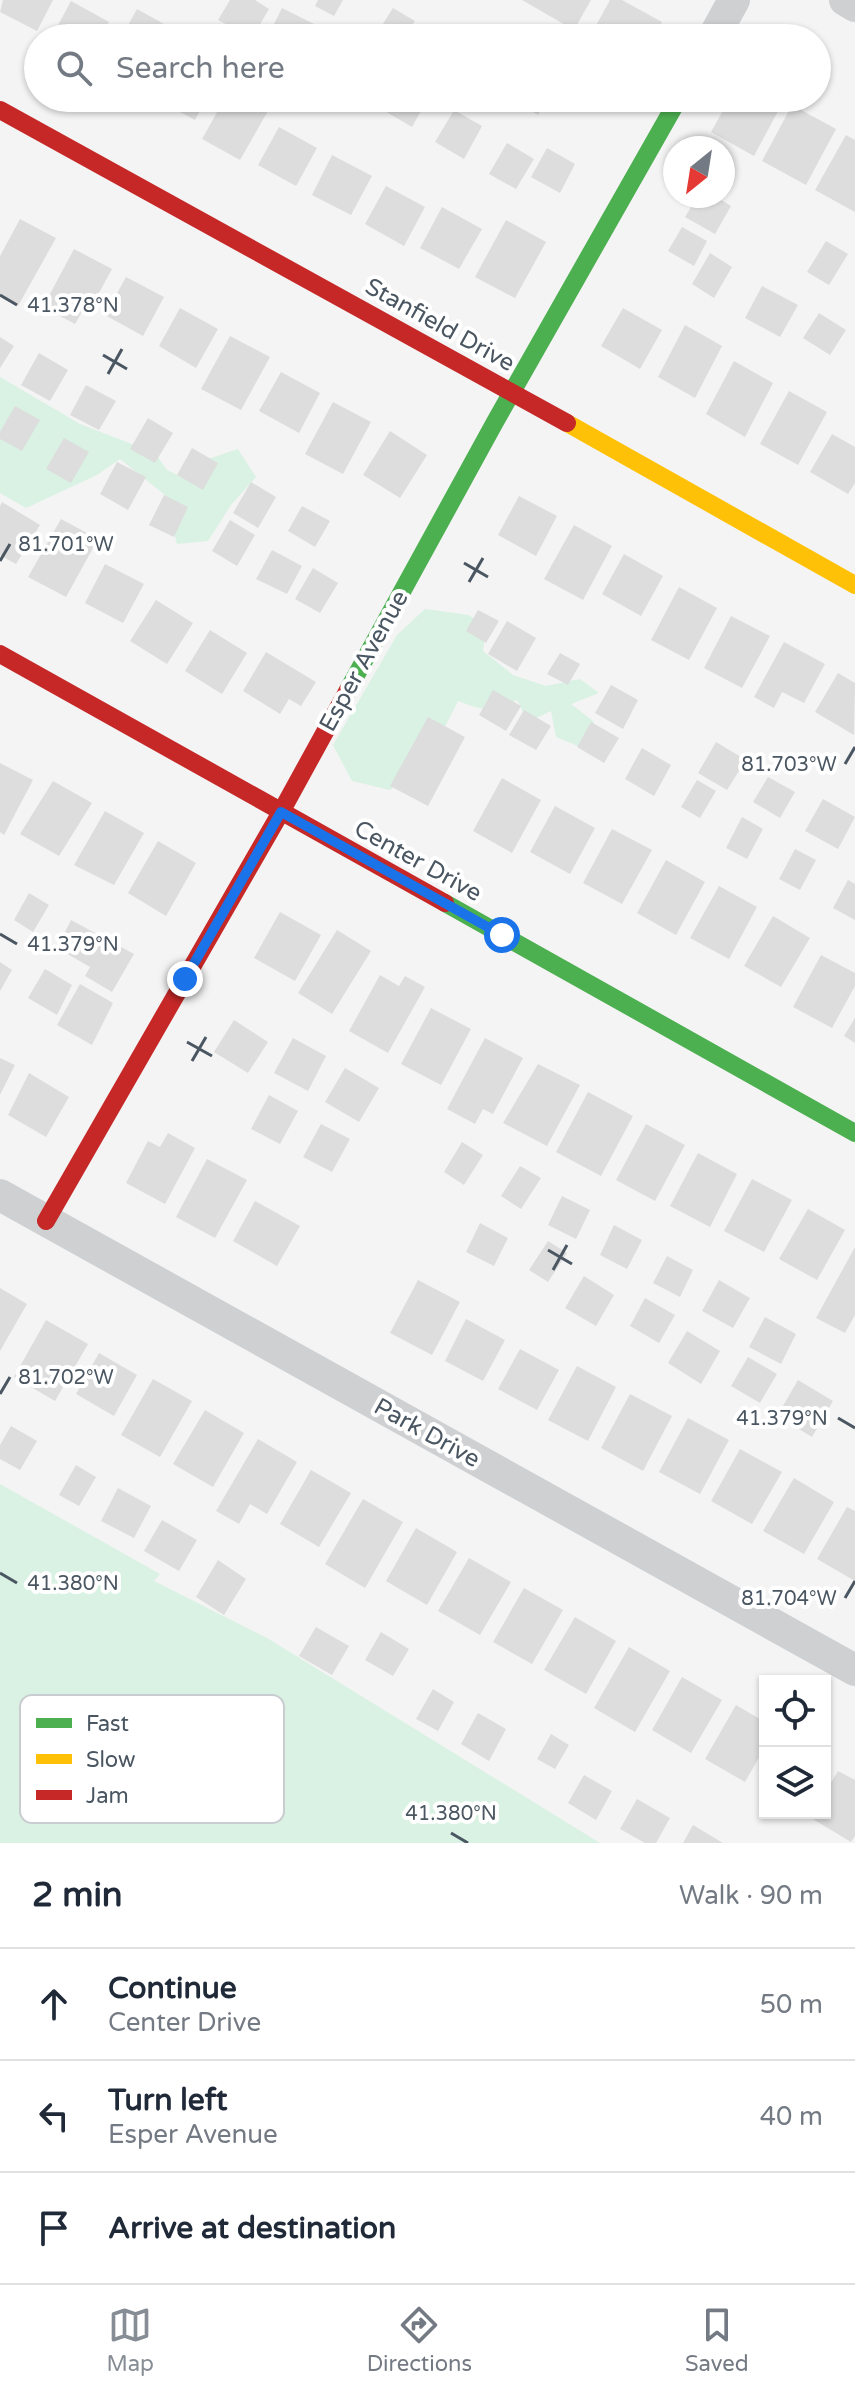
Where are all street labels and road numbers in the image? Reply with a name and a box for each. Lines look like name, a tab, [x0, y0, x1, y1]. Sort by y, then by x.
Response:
street label: Stanfield Drive	[360, 272, 520, 378]
street label: Esper Avenue	[313, 585, 415, 737]
street label: Center Drive	[349, 814, 487, 908]
street label: Park Drive	[369, 1392, 485, 1474]

